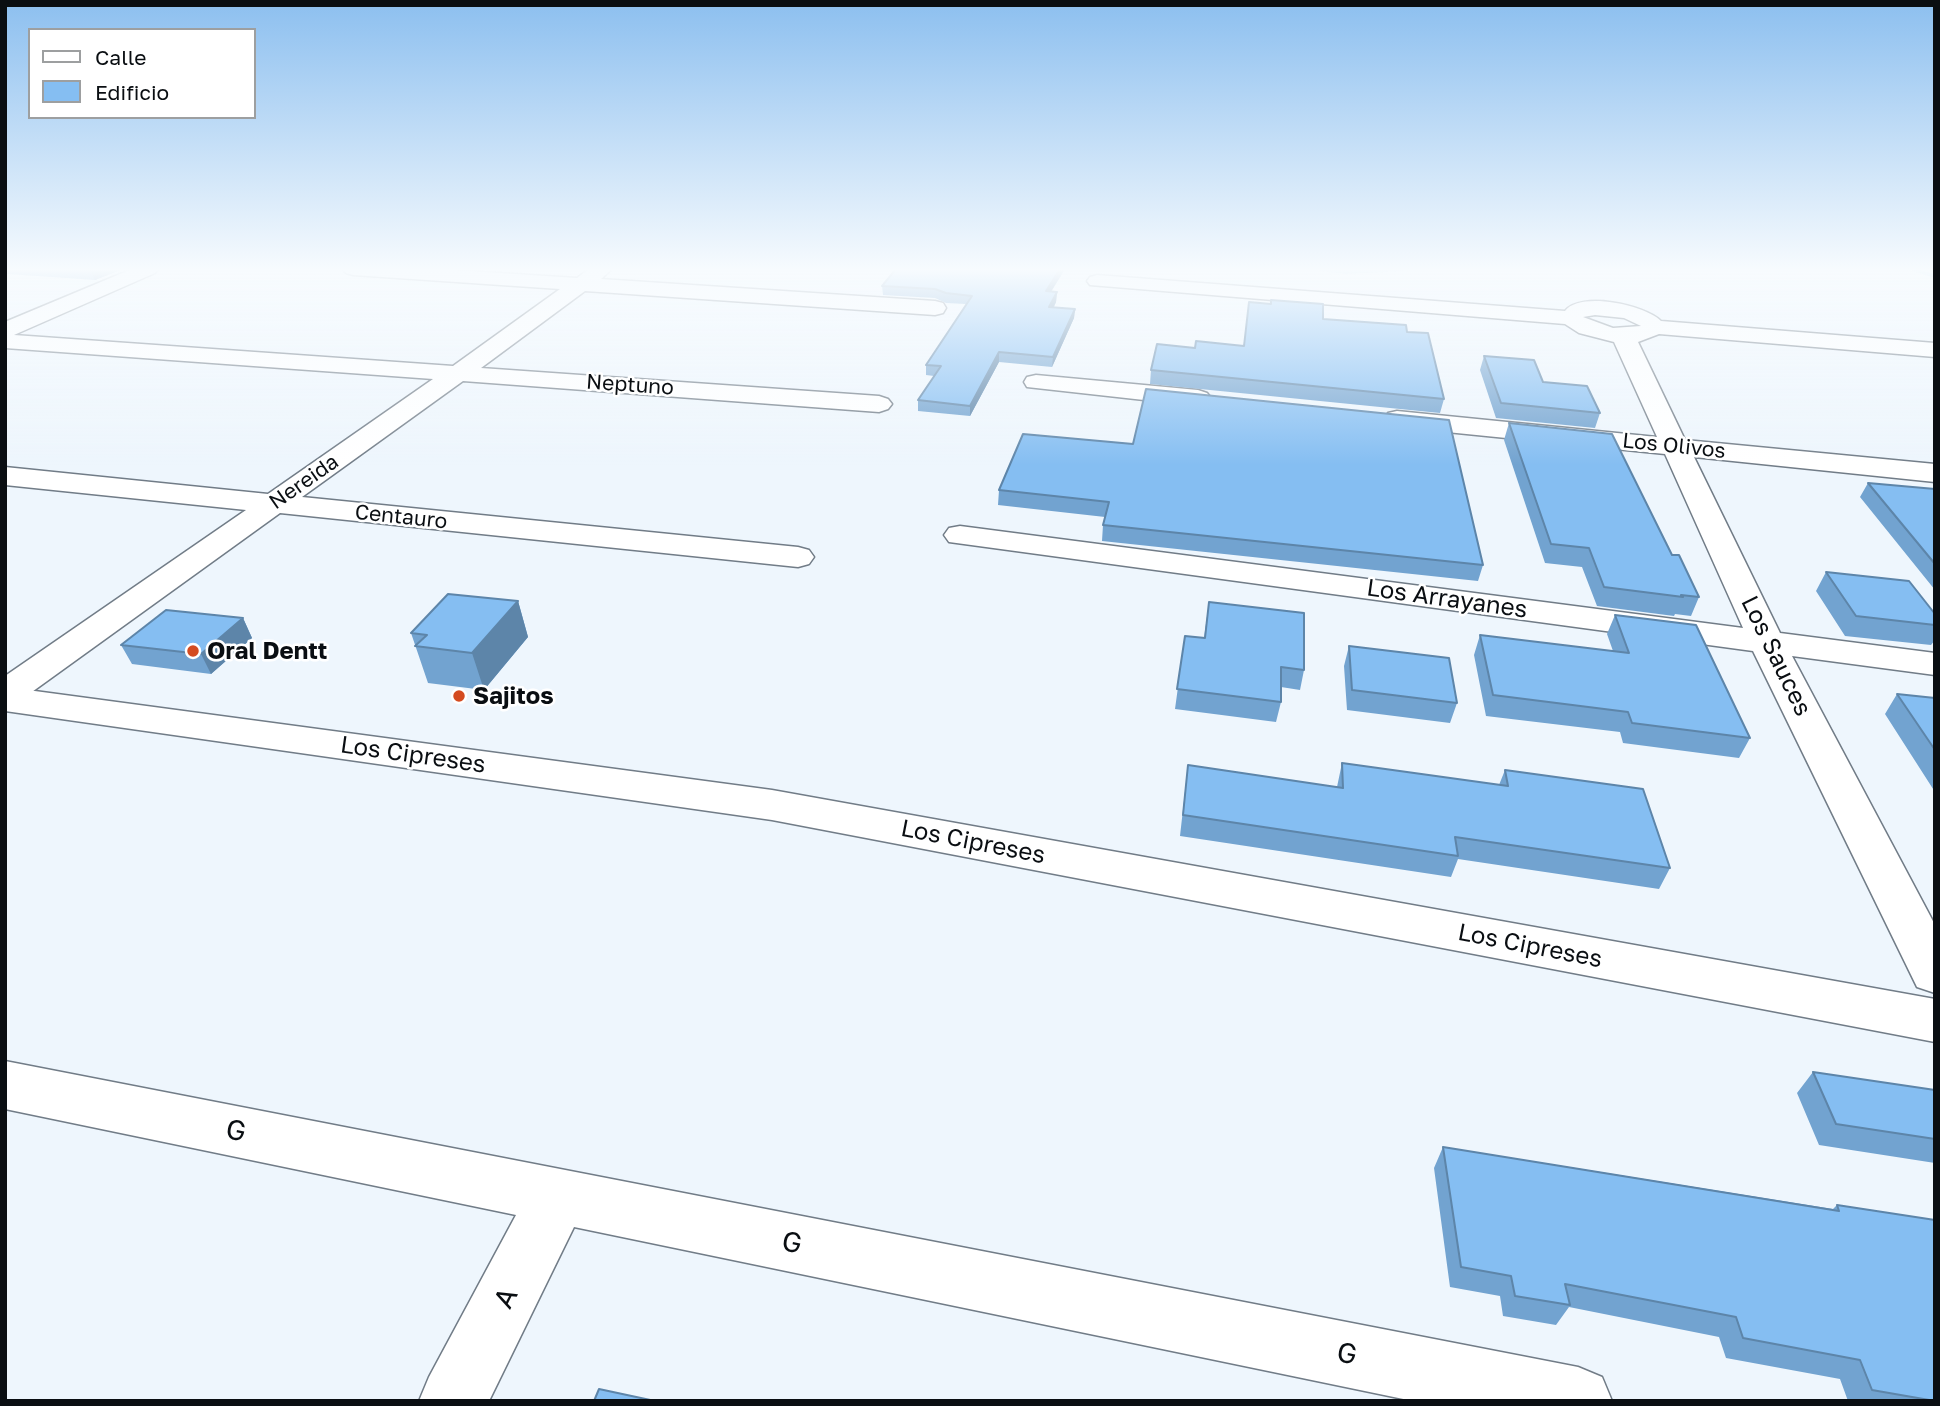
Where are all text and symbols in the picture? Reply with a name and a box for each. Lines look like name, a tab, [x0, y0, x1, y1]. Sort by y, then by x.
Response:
legend	[28, 28, 256, 119]
text: Calle	[95, 44, 147, 70]
text: Edificio	[95, 79, 169, 105]
street label: Neptuno	[585, 369, 675, 401]
street label: Los Olivos	[1621, 428, 1727, 464]
street label: Nereida	[265, 449, 343, 515]
street label: Centauro	[354, 500, 448, 534]
street label: Los Arrayanes	[1365, 573, 1529, 625]
street label: Los Sauces	[1735, 591, 1817, 721]
place label: Oral Dentt	[207, 637, 327, 665]
marker: Oral Dentt	[185, 643, 201, 659]
place label: Sajitos	[473, 682, 554, 710]
marker: Sajitos	[451, 688, 467, 704]
street label: Los Cipreses	[338, 731, 488, 779]
street label: Los Cipreses	[898, 814, 1048, 870]
street label: Los Cipreses	[1455, 918, 1605, 974]
street label: G	[223, 1113, 249, 1149]
street label: G	[779, 1225, 805, 1261]
street label: A	[487, 1282, 525, 1314]
street label: G	[1334, 1336, 1360, 1372]

